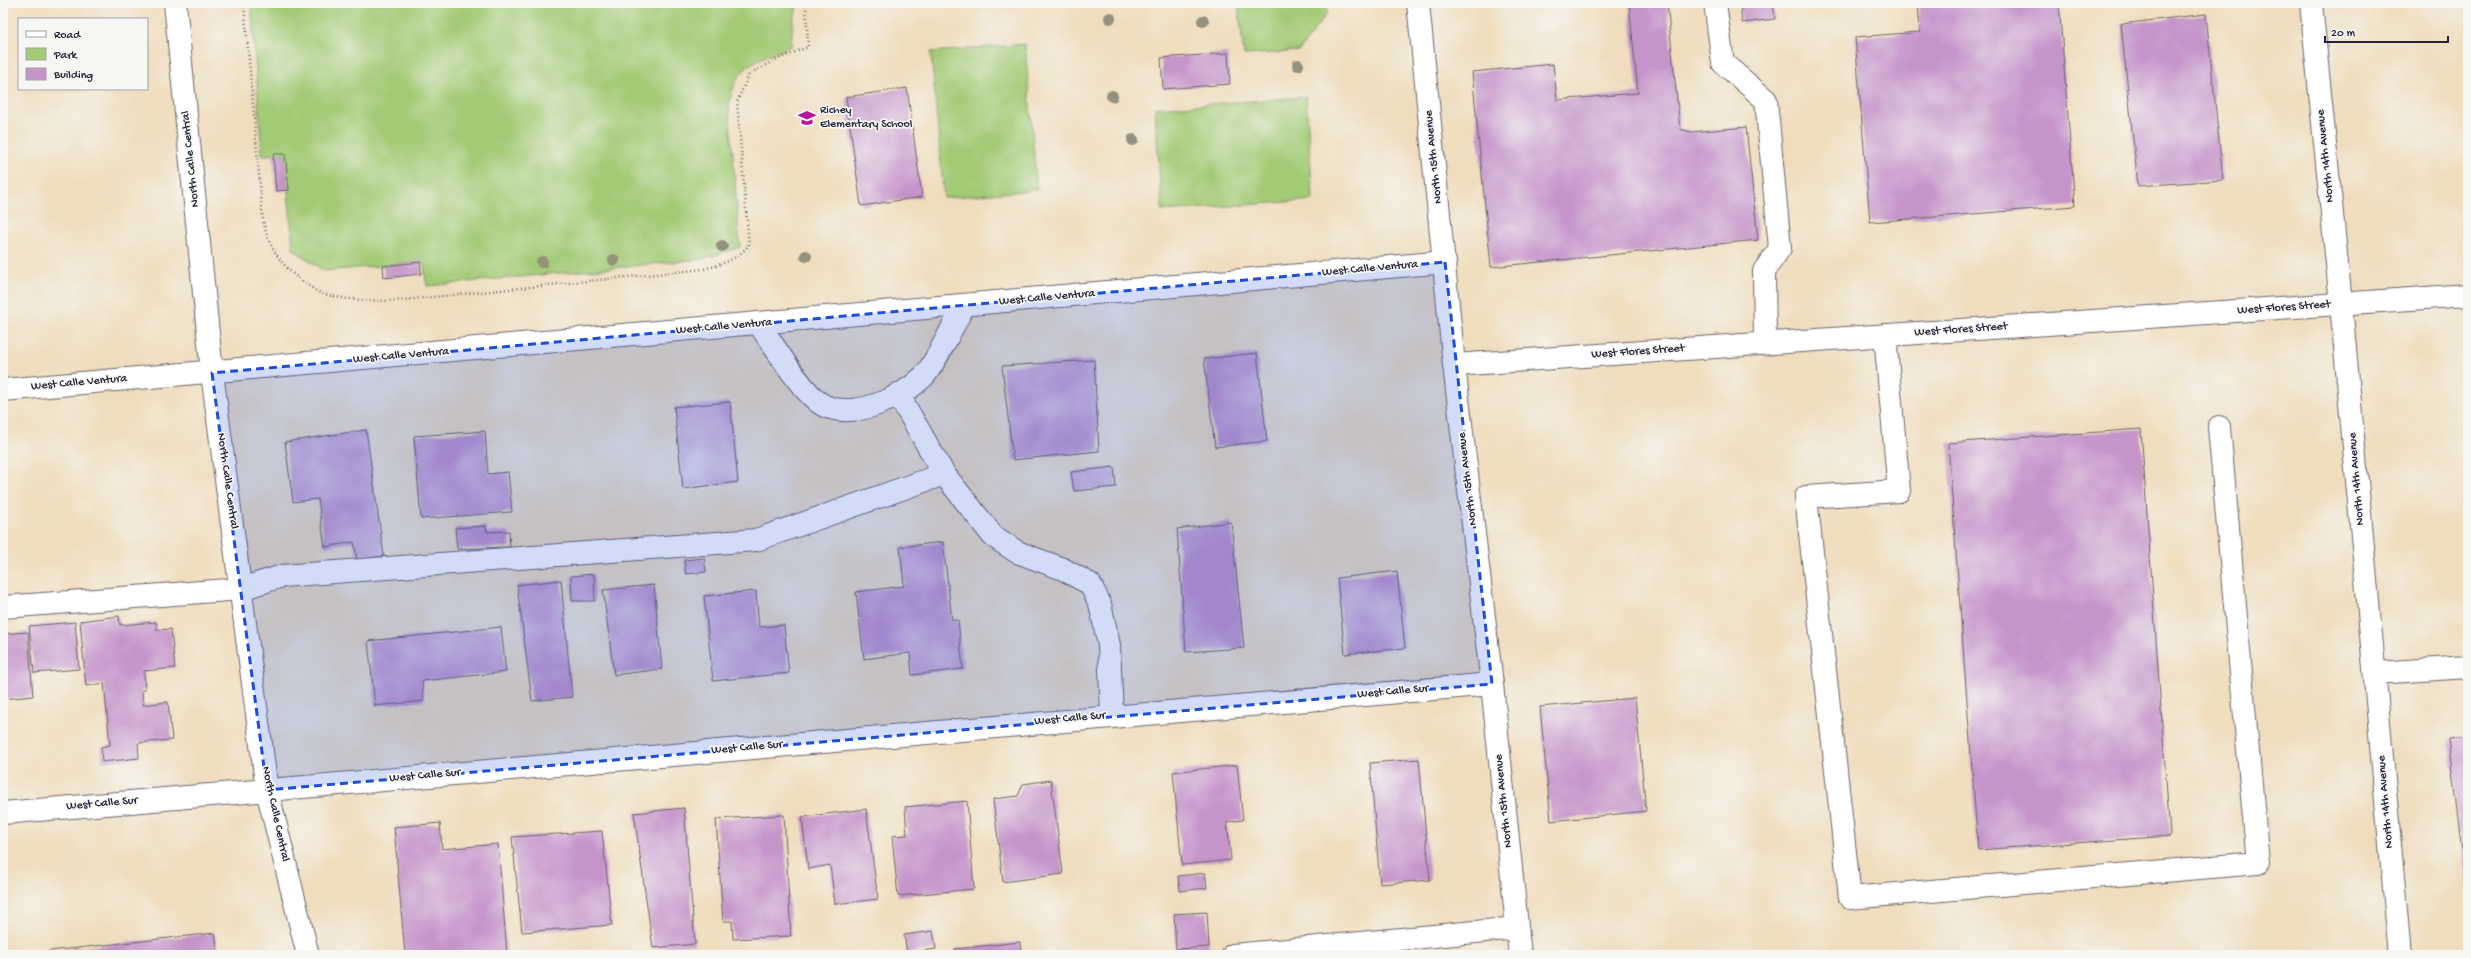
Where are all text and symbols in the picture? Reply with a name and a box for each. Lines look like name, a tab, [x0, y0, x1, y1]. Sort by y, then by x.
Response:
legend	[18, 18, 148, 90]
scale bar	[2325, 18, 2448, 44]
text: 20 m	[2331, 27, 2356, 41]
text: Road	[54, 29, 81, 43]
text: Park	[53, 49, 79, 63]
text: Building	[53, 69, 93, 83]
place label: Richey Elementary School	[820, 104, 913, 132]
school or university icon: Richey Elementary School	[797, 108, 817, 128]
street label: North 14th Avenue	[2314, 108, 2338, 203]
street label: North 15th Avenue	[1422, 109, 1446, 204]
street label: North Calle Central	[179, 110, 203, 208]
street label: West Calle Ventura	[1322, 258, 1419, 280]
street label: West Calle Ventura	[999, 287, 1096, 309]
street label: West Flores Street	[2237, 298, 2332, 318]
street label: West Calle Ventura	[676, 316, 773, 338]
street label: West Flores Street	[1914, 320, 2009, 340]
street label: West Flores Street	[1591, 342, 1686, 362]
street label: West Calle Ventura	[353, 345, 450, 367]
street label: West Calle Ventura	[31, 372, 128, 394]
street label: North 15th Avenue	[1455, 431, 1481, 526]
street label: North 14th Avenue	[2346, 431, 2368, 526]
street label: North Calle Central	[213, 432, 241, 530]
street label: West Calle Sur	[1357, 682, 1431, 702]
street label: West Calle Sur	[1034, 709, 1108, 729]
street label: West Calle Sur	[711, 738, 785, 758]
street label: North 15th Avenue	[1492, 753, 1516, 848]
street label: North 14th Avenue	[2375, 754, 2397, 849]
street label: North Calle Central	[258, 765, 292, 863]
street label: West Calle Sur	[389, 766, 463, 786]
street label: West Calle Sur	[66, 794, 140, 814]

